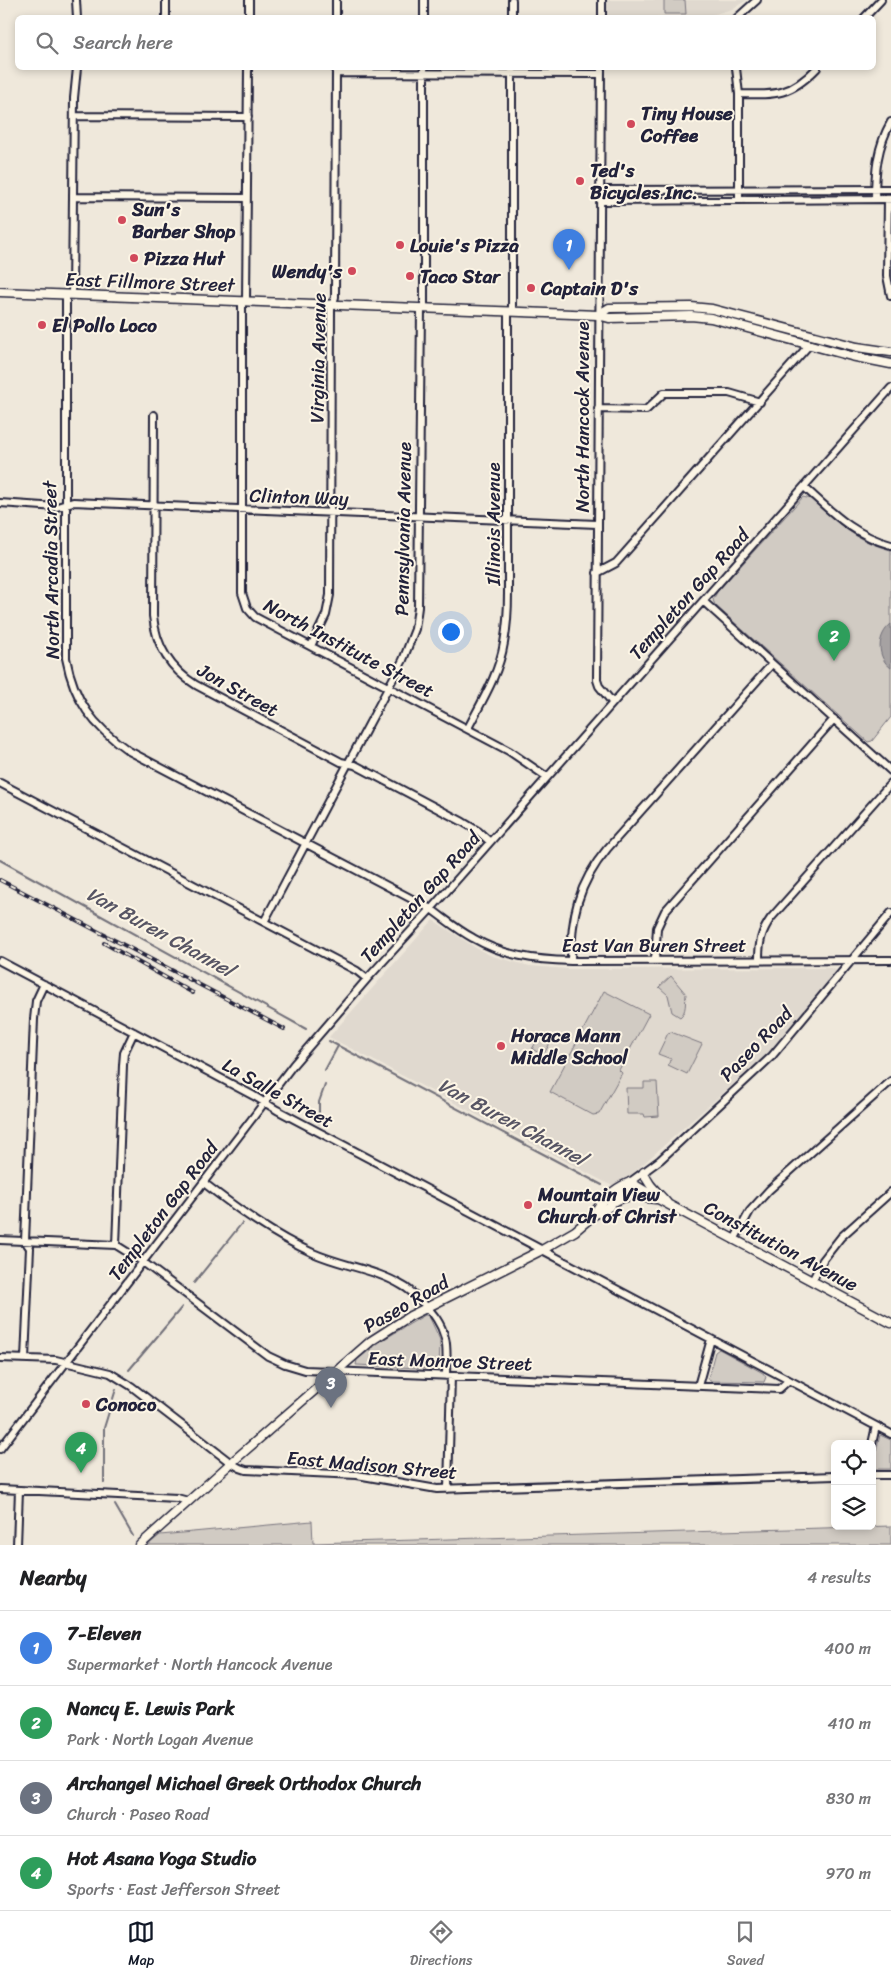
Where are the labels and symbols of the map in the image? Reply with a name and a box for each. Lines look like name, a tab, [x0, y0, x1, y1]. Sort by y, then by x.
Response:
place label: Tiny House Coffee	[640, 97, 733, 152]
marker: Tiny House Coffee	[625, 118, 637, 130]
place label: Ted's Bicycles Inc.	[590, 154, 698, 209]
marker: Ted's Bicycles Inc.	[574, 175, 586, 187]
place label: Sun's Barber Shop	[131, 193, 236, 248]
marker: Sun's Barber Shop	[116, 214, 128, 226]
place label: Louie's Pizza	[410, 229, 519, 262]
pin: 1	[553, 229, 585, 270]
marker: Louie's Pizza	[394, 239, 406, 251]
place label: Pizza Hut	[144, 242, 226, 275]
marker: Pizza Hut	[128, 252, 140, 264]
place label: Wendy's	[272, 255, 343, 288]
place label: Taco Star	[420, 260, 501, 293]
street label: East Fillmore Street	[65, 263, 237, 301]
marker: Wendy's	[346, 265, 358, 277]
marker: Taco Star	[404, 270, 416, 282]
place label: Captain D's	[540, 272, 639, 305]
marker: Captain D's	[525, 282, 537, 294]
street label: Virginia Avenue	[300, 292, 336, 424]
place label: El Pollo Loco	[52, 309, 157, 342]
marker: El Pollo Loco	[36, 319, 48, 331]
street label: North Hancock Avenue	[566, 321, 599, 513]
street label: Pennsylvania Avenue	[385, 442, 421, 616]
street label: Illinois Avenue	[477, 462, 510, 587]
street label: North Arcadia Street	[33, 479, 69, 659]
street label: Clinton Way	[249, 479, 349, 515]
street label: Templeton Gap Road	[620, 519, 759, 668]
street label: North Institute Street	[258, 589, 440, 707]
your location	[438, 619, 464, 645]
pin: 2	[818, 620, 850, 661]
street label: Jon Street	[190, 654, 285, 726]
street label: Templeton Gap Road	[351, 822, 490, 971]
water label: Van Buren Channel	[80, 877, 244, 989]
street label: East Van Buren Street	[562, 929, 746, 962]
street label: Paseo Road	[711, 997, 802, 1090]
place label: Horace Mann Middle School	[510, 1019, 628, 1074]
marker: Horace Mann Middle School	[495, 1040, 507, 1052]
street label: La Salle Street	[216, 1049, 340, 1137]
water label: Van Buren Channel	[431, 1068, 596, 1178]
street label: Templeton Gap Road	[99, 1132, 228, 1288]
place label: Mountain View Church of Christ	[537, 1178, 678, 1233]
street label: Constitution Avenue	[698, 1191, 864, 1301]
marker: Mountain View Church of Christ	[522, 1199, 534, 1211]
street label: Paseo Road	[357, 1265, 457, 1342]
street label: East Monroe Street	[367, 1342, 533, 1380]
pin: 3	[315, 1367, 347, 1408]
place label: Conoco	[95, 1388, 157, 1421]
marker: Conoco	[80, 1398, 92, 1410]
pin: 4	[65, 1432, 97, 1473]
street label: East Madison Street	[286, 1441, 458, 1489]

